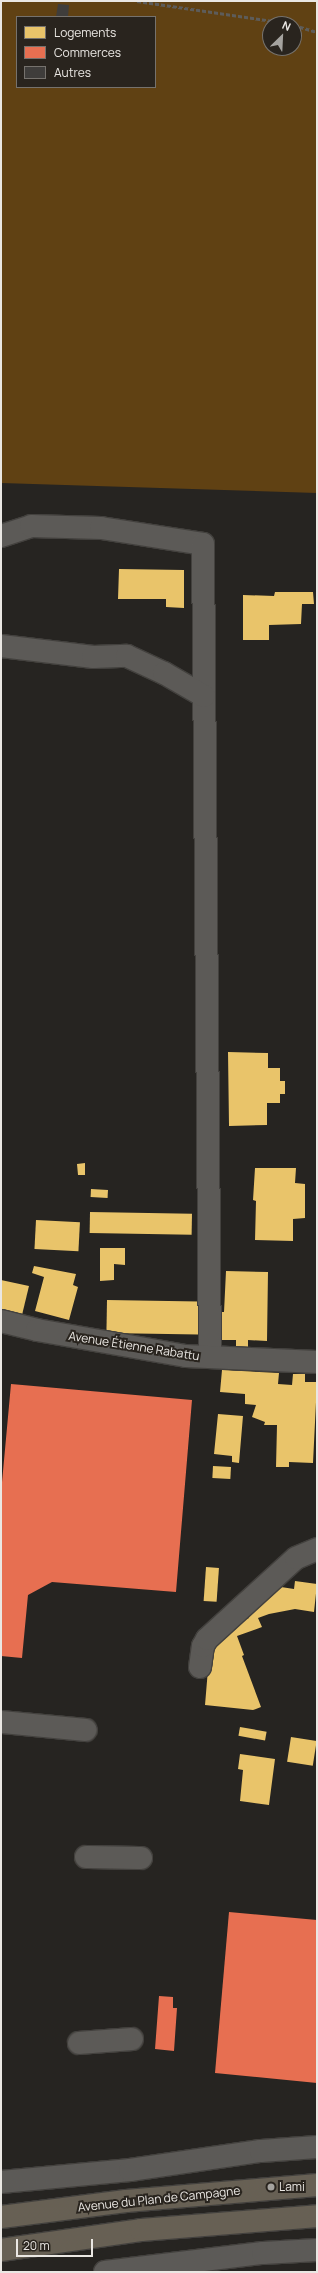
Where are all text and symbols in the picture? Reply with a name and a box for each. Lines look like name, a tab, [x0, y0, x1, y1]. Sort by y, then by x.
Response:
legend	[16, 16, 156, 88]
north arrow	[262, 16, 302, 56]
text: N	[280, 17, 293, 34]
text: Logements	[54, 24, 116, 41]
text: Commerces	[54, 44, 121, 61]
text: Autres	[54, 64, 91, 81]
street label: Avenue Étienne Rabattu	[67, 1329, 201, 1363]
place label: Lami	[279, 2180, 305, 2194]
marker: Lami	[266, 2182, 276, 2192]
street label: Avenue du Plan de Campagne	[77, 2183, 241, 2215]
scale bar	[18, 2231, 95, 2257]
text: 20 m	[23, 2237, 50, 2254]

